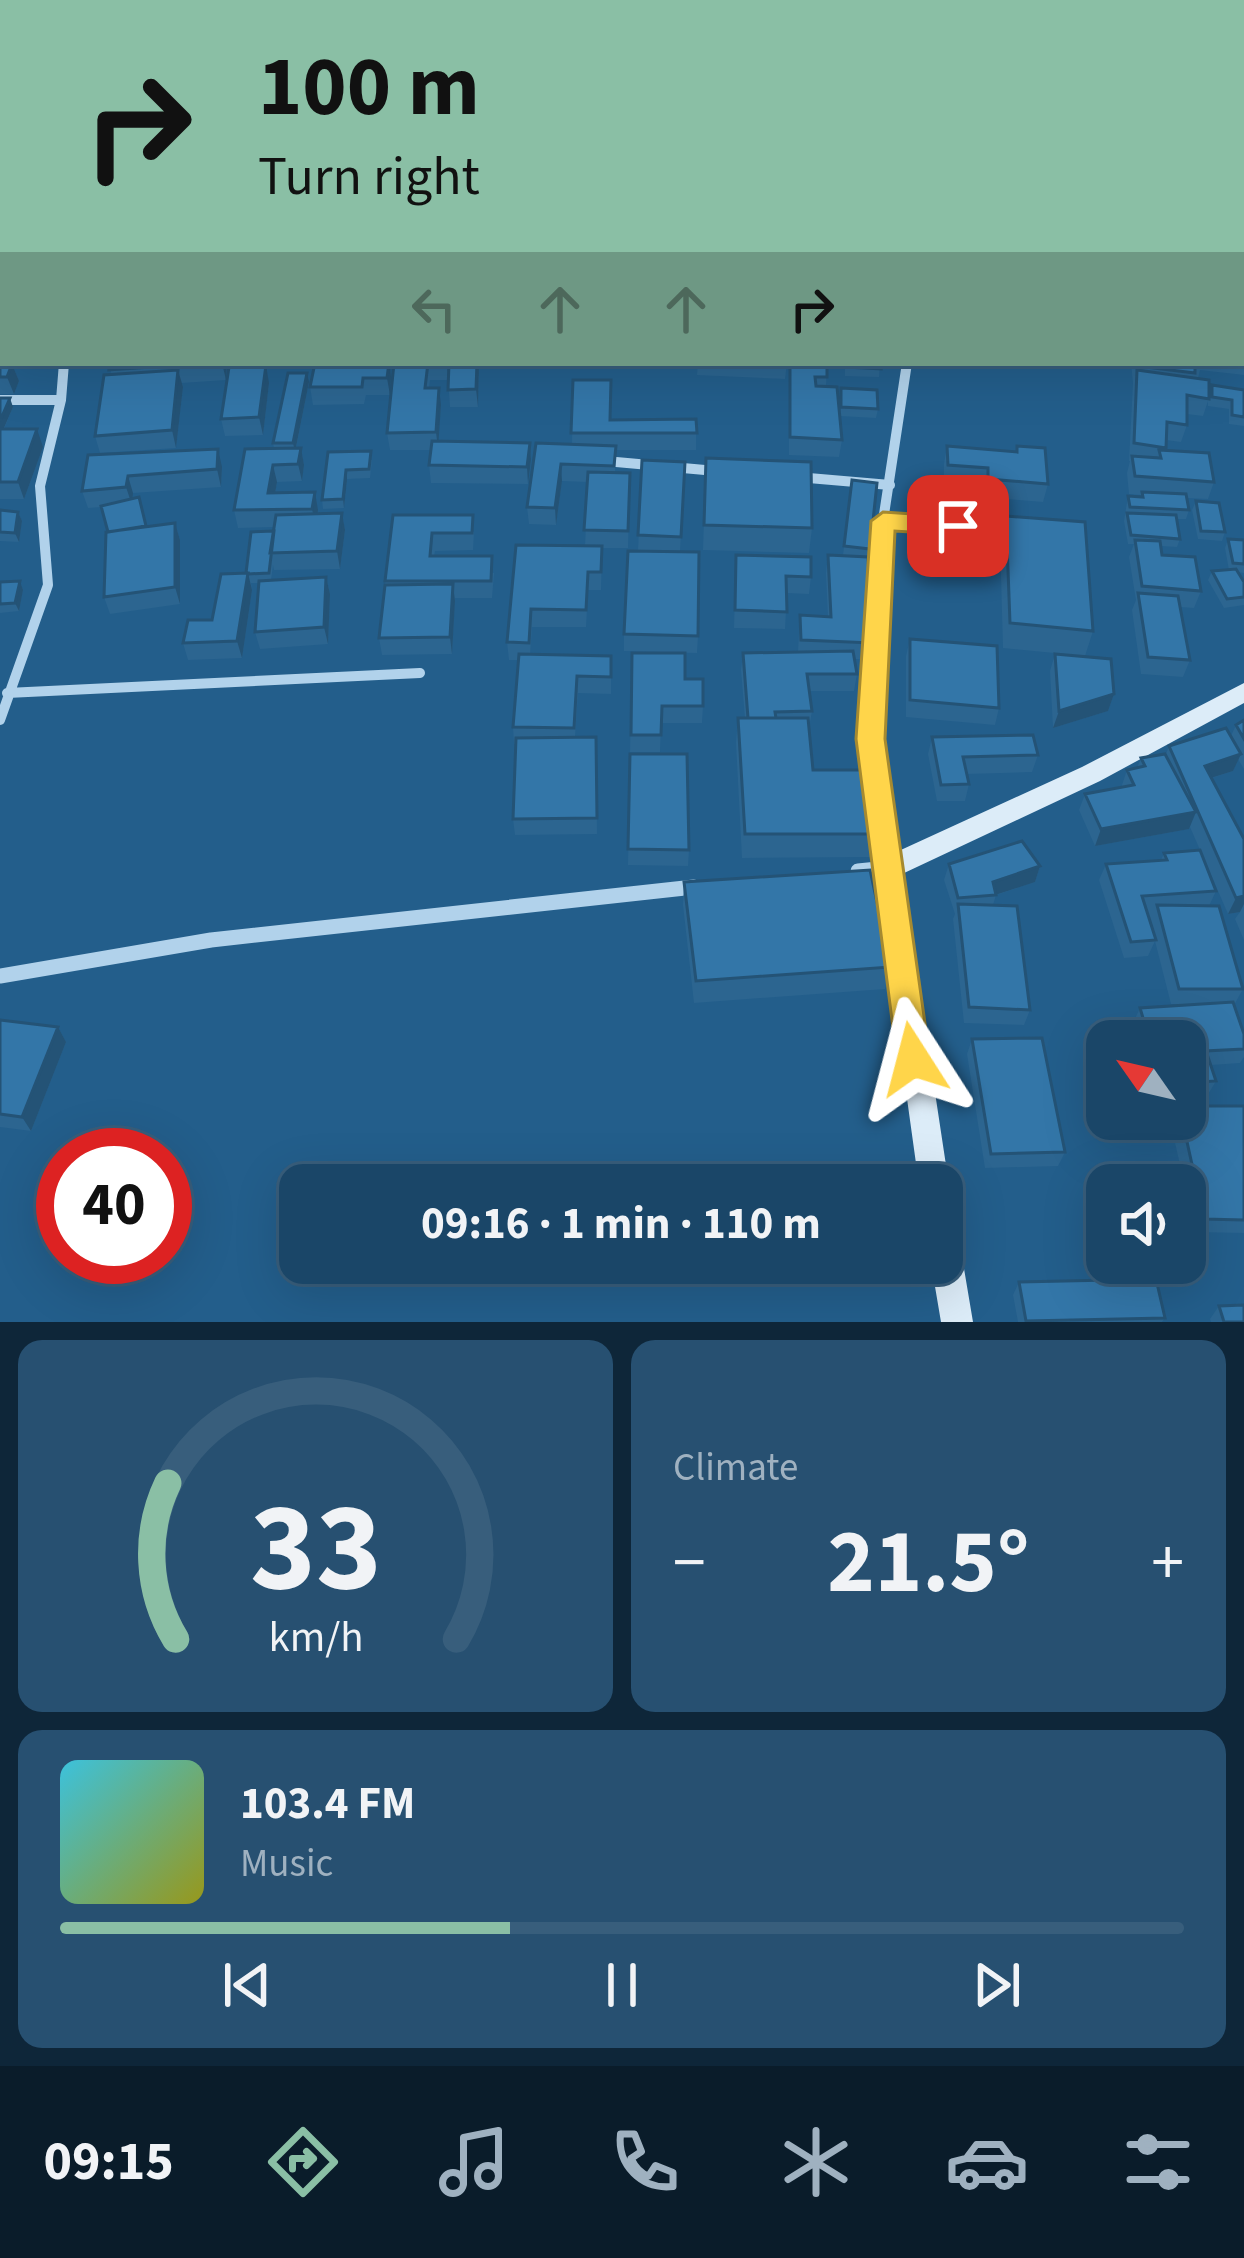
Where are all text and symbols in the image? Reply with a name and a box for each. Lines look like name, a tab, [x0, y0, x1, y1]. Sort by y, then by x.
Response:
text: 100 m	[258, 28, 480, 148]
icon: right	[60, 48, 216, 204]
text: Turn right	[258, 139, 480, 216]
icon: left	[401, 276, 467, 342]
icon: ahead	[527, 276, 593, 342]
icon: ahead	[653, 276, 719, 342]
icon: right	[779, 276, 845, 342]
pin	[907, 475, 1009, 577]
icon: arrive	[925, 493, 991, 559]
position arrow	[850, 996, 976, 1122]
north arrow	[1086, 1020, 1206, 1140]
map controls	[1086, 1020, 1206, 1284]
speed limit sign: 40	[36, 1128, 192, 1284]
button: sound	[1086, 1164, 1206, 1284]
text: 09:16 · 1 min · 110 m	[421, 1192, 821, 1256]
text: Climate	[673, 1440, 798, 1496]
text: 33	[250, 1460, 381, 1638]
text: 21.5°	[827, 1499, 1030, 1627]
text: −	[673, 1516, 706, 1610]
text: +	[1151, 1516, 1184, 1610]
text: km/h	[268, 1607, 363, 1668]
text: 103.4 FM	[240, 1772, 415, 1836]
text: Music	[240, 1836, 333, 1892]
icon: previous	[214, 1952, 280, 2018]
icon: pause	[589, 1952, 655, 2018]
icon: next	[964, 1952, 1030, 2018]
icon: directions	[261, 2120, 345, 2204]
icon: music	[432, 2120, 516, 2204]
icon: phone	[603, 2120, 687, 2204]
icon: climate	[774, 2120, 858, 2204]
icon: car	[945, 2120, 1029, 2204]
icon: filters	[1116, 2120, 1200, 2204]
text: 09:15	[44, 2124, 174, 2201]

